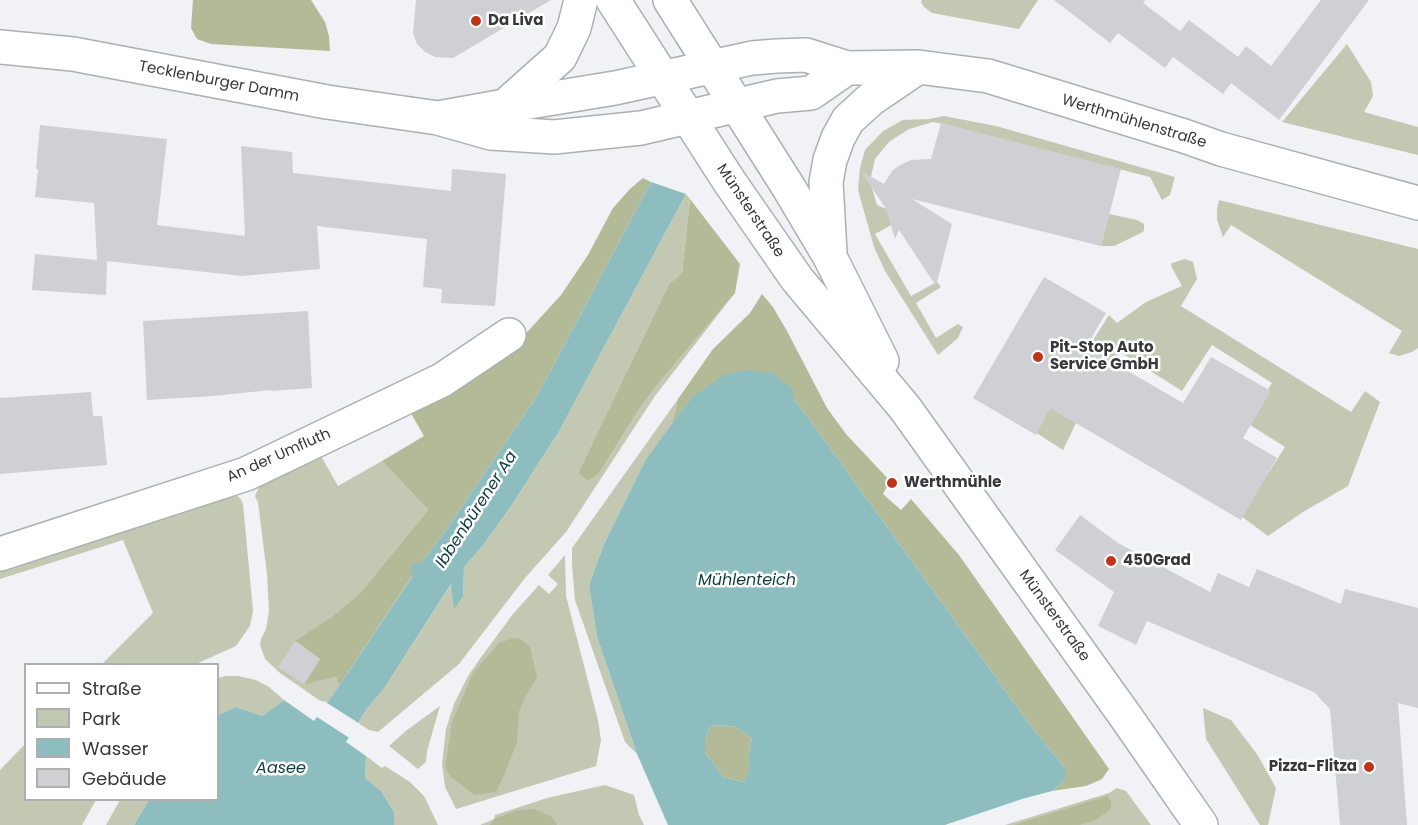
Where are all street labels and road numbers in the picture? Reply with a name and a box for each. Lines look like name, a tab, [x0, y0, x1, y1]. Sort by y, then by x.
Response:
street label: Tecklenburger Damm	[137, 58, 301, 106]
street label: Werthmühlenstraße	[1059, 91, 1209, 153]
street label: Münsterstraße	[712, 161, 788, 261]
street label: An der Umfluth	[224, 425, 334, 487]
street label: Münsterstraße	[1015, 567, 1093, 665]

